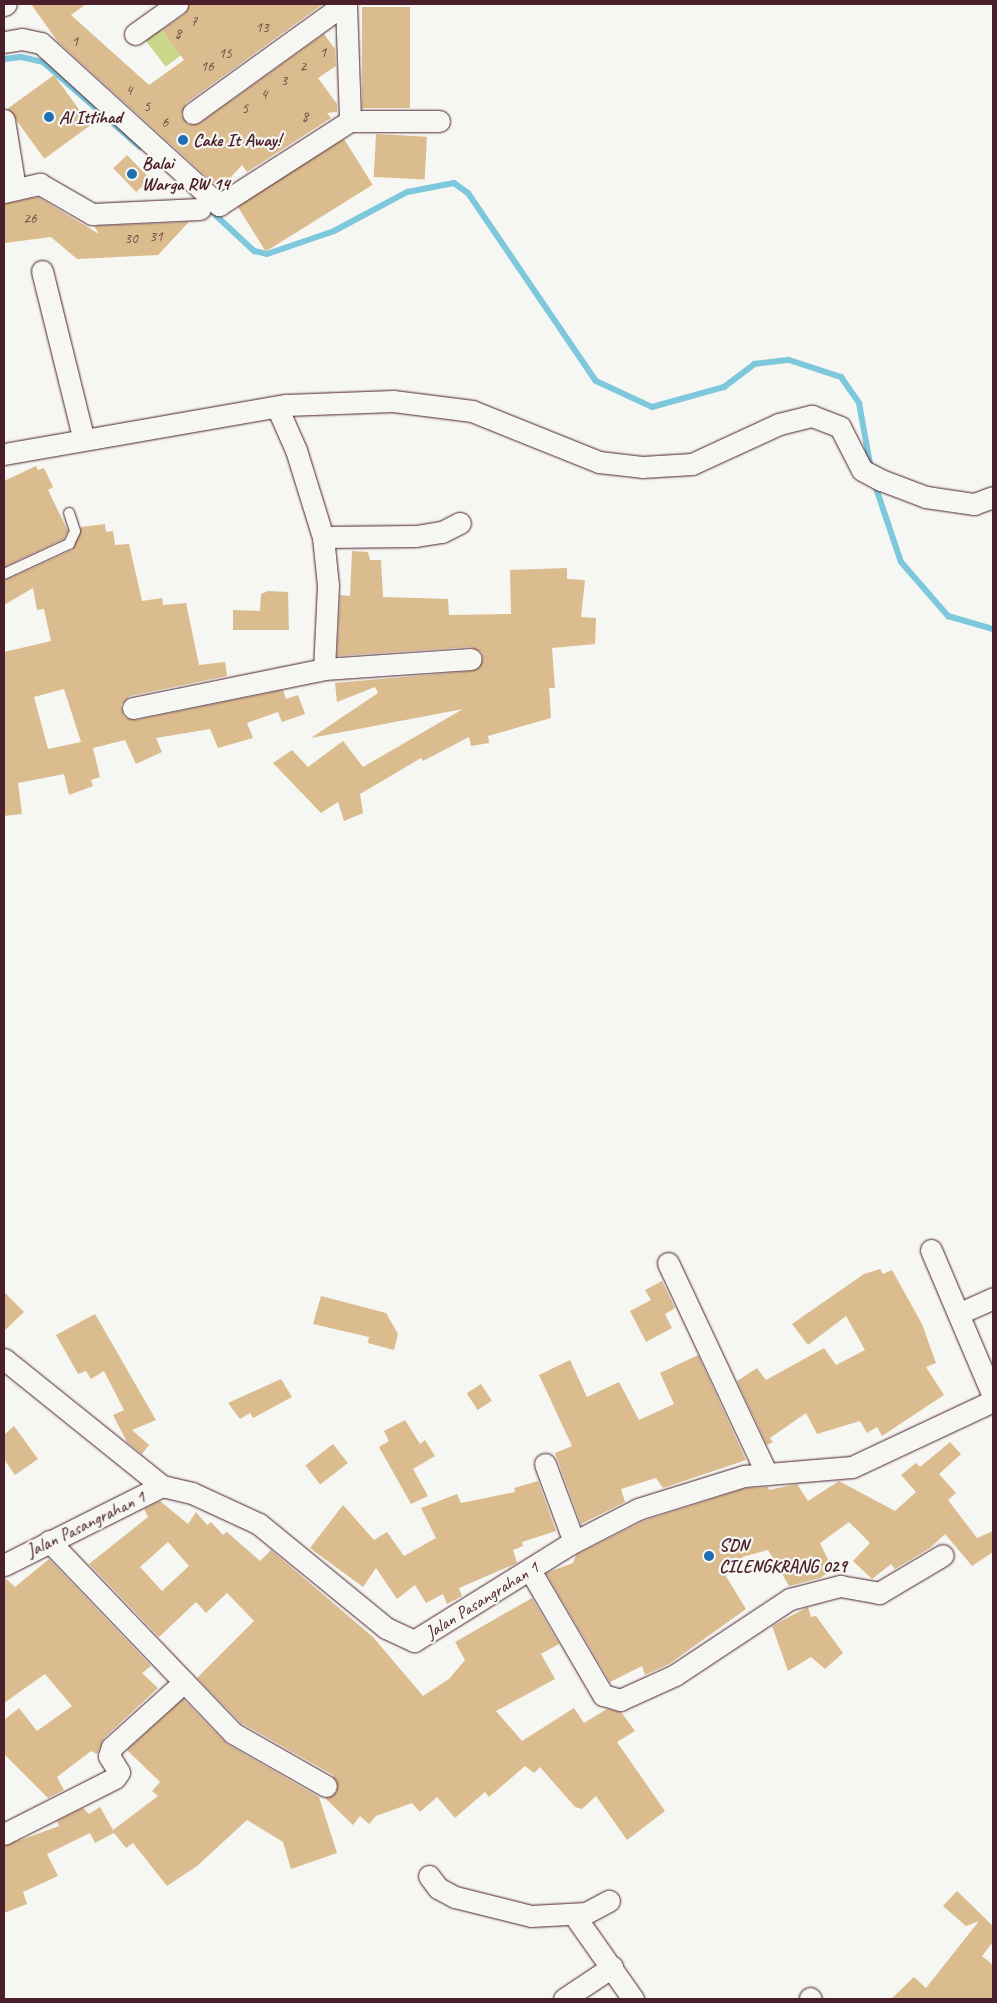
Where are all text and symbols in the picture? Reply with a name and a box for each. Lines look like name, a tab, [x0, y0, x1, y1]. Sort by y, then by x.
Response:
house number: 7	[191, 13, 197, 31]
house number: 13	[255, 19, 269, 37]
house number: 8	[175, 25, 181, 43]
house number: 1	[72, 33, 78, 51]
house number: 1	[320, 44, 326, 62]
house number: 15	[218, 45, 232, 63]
house number: 16	[200, 58, 214, 76]
house number: 2	[300, 58, 306, 76]
house number: 3	[281, 72, 287, 90]
house number: 4	[126, 82, 132, 100]
house number: 4	[261, 86, 267, 104]
house number: 5	[144, 98, 150, 116]
house number: 5	[242, 100, 248, 118]
place label: Al Ittihad	[59, 106, 122, 128]
house number: 8	[302, 108, 308, 126]
marker: Al Ittihad	[43, 111, 55, 123]
house number: 6	[162, 114, 168, 132]
place label: Cake It Away!	[193, 129, 281, 151]
marker: Cake It Away!	[177, 134, 189, 146]
place label: Balai Warga RW 14	[142, 153, 231, 195]
marker: Balai Warga RW 14	[126, 168, 138, 180]
house number: 26	[23, 210, 37, 228]
house number: 31	[149, 228, 163, 246]
house number: 30	[124, 230, 138, 248]
street label: Jalan Pasangrahan 1	[23, 1486, 149, 1562]
place label: SDN CILENGKRANG 029	[719, 1535, 847, 1578]
marker: SDN CILENGKRANG 029	[703, 1550, 715, 1562]
street label: Jalan Pasangrahan 1	[421, 1556, 543, 1644]

